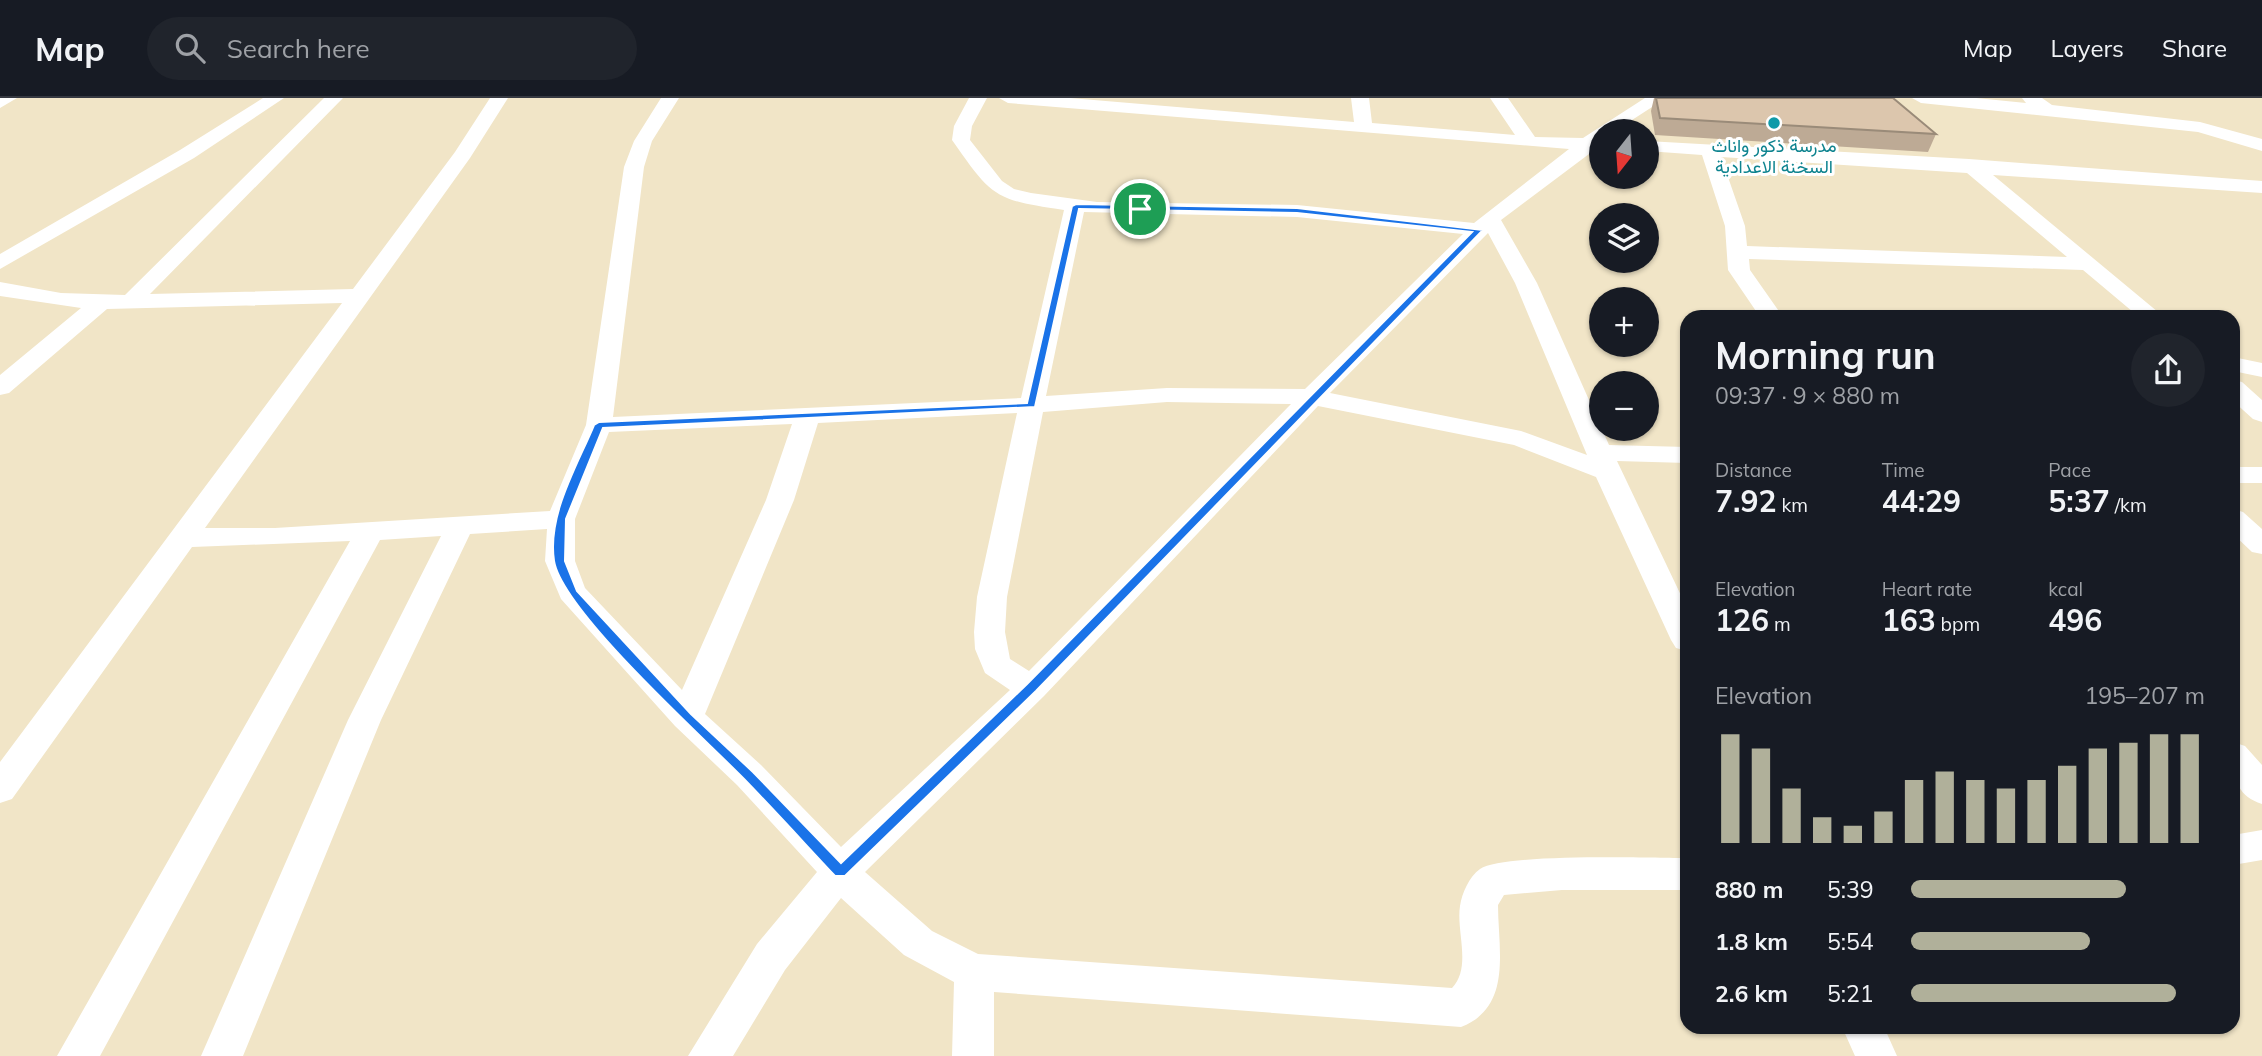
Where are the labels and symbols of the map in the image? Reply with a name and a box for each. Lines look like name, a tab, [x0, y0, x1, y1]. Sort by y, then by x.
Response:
marker: مدرسة ذكور واناث السخنة الاعدادية	[1766, 115, 1782, 131]
north arrow	[1589, 119, 1659, 189]
place label: مدرسة ذكور واناث السخنة الاعدادية	[1711, 134, 1837, 178]
pin	[1110, 179, 1170, 239]

